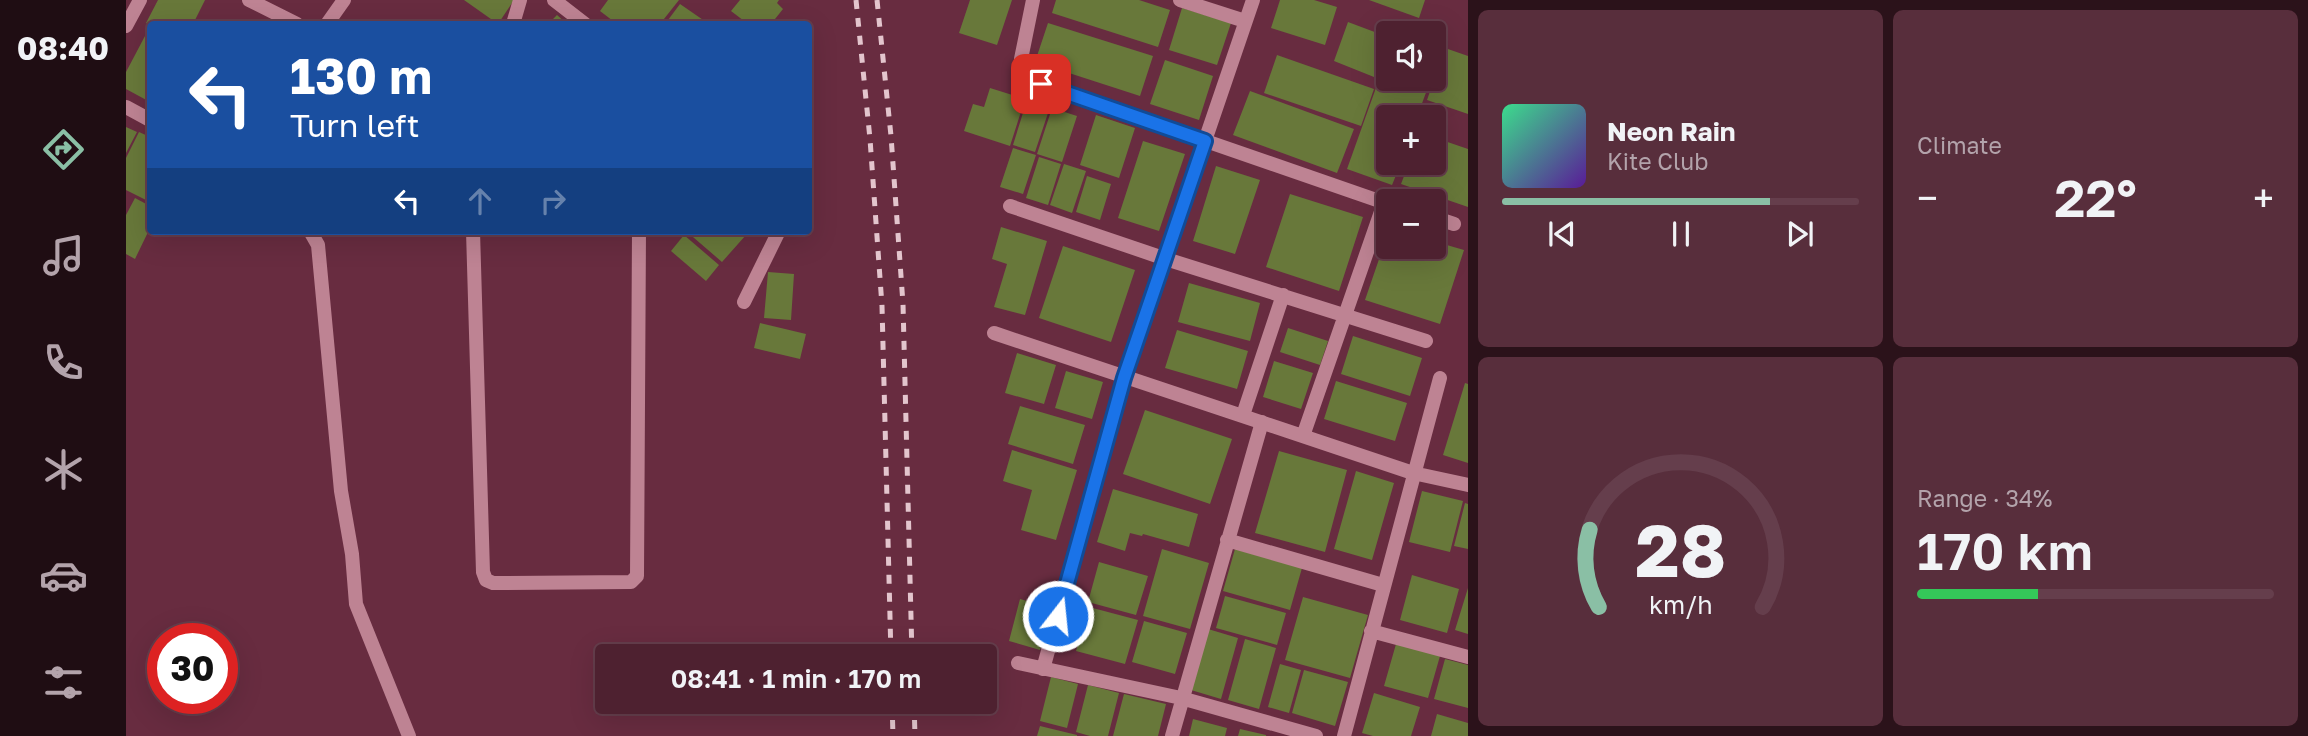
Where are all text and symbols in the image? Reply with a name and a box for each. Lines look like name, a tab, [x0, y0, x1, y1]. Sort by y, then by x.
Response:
map controls	[1376, 21, 1446, 259]
button: sound	[1376, 21, 1446, 91]
text: 08:40	[17, 29, 109, 67]
text: 130 m	[290, 46, 432, 105]
icon: left	[175, 49, 266, 140]
pin	[1011, 54, 1071, 114]
icon: arrive	[1022, 65, 1060, 103]
button: +	[1376, 105, 1446, 175]
text: Turn left	[290, 106, 419, 144]
text: Neon Rain	[1607, 116, 1736, 147]
icon: directions	[39, 125, 88, 174]
text: Climate	[1917, 131, 2002, 159]
text: Kite Club	[1607, 147, 1708, 175]
text: 22°	[2054, 166, 2137, 228]
text: −	[1917, 175, 1938, 220]
text: +	[2253, 175, 2274, 220]
icon: left	[388, 182, 426, 220]
icon: ahead	[461, 182, 499, 220]
icon: right	[534, 182, 572, 220]
button: −	[1376, 189, 1446, 259]
icon: previous	[1543, 215, 1581, 253]
icon: pause	[1662, 215, 1700, 253]
icon: next	[1781, 215, 1819, 253]
icon: music	[39, 231, 88, 280]
icon: phone	[39, 338, 88, 387]
icon: climate	[39, 445, 88, 494]
text: Range · 34%	[1917, 484, 2052, 512]
text: 28	[1635, 507, 1726, 594]
text: 170 km	[1917, 519, 2093, 581]
icon: car	[39, 551, 88, 600]
position arrow	[1021, 579, 1095, 653]
text: km/h	[1649, 589, 1712, 620]
speed limit sign: 30	[147, 623, 238, 714]
icon: filters	[39, 658, 88, 707]
text: 08:41 · 1 min · 170 m	[671, 663, 921, 694]

